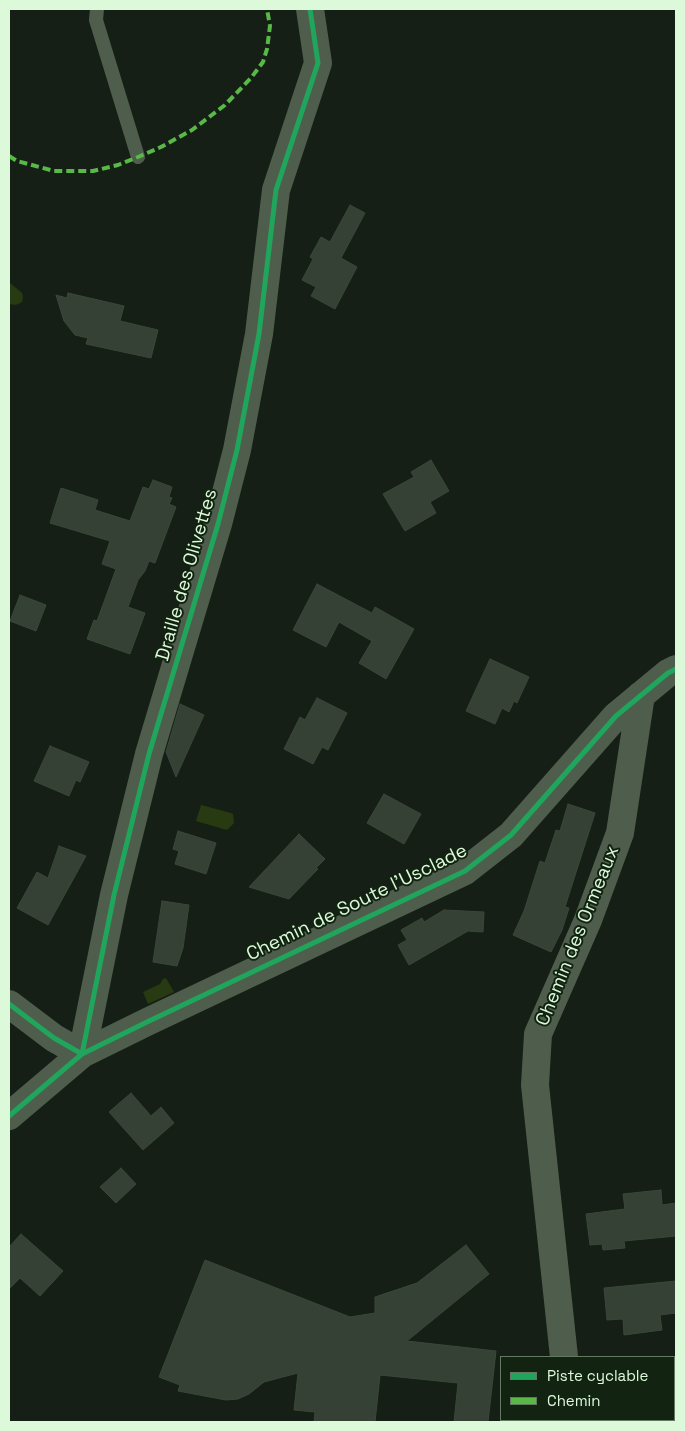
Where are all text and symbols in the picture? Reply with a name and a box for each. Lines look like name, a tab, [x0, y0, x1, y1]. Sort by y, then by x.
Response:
street label: Draille des Olivettes	[151, 486, 223, 664]
street label: Chemin de Soute l'Usclade	[243, 840, 471, 966]
street label: Chemin des Ormeaux	[531, 843, 625, 1029]
legend	[500, 1356, 675, 1421]
text: Piste cyclable	[547, 1366, 648, 1385]
text: Chemin	[547, 1391, 600, 1410]

